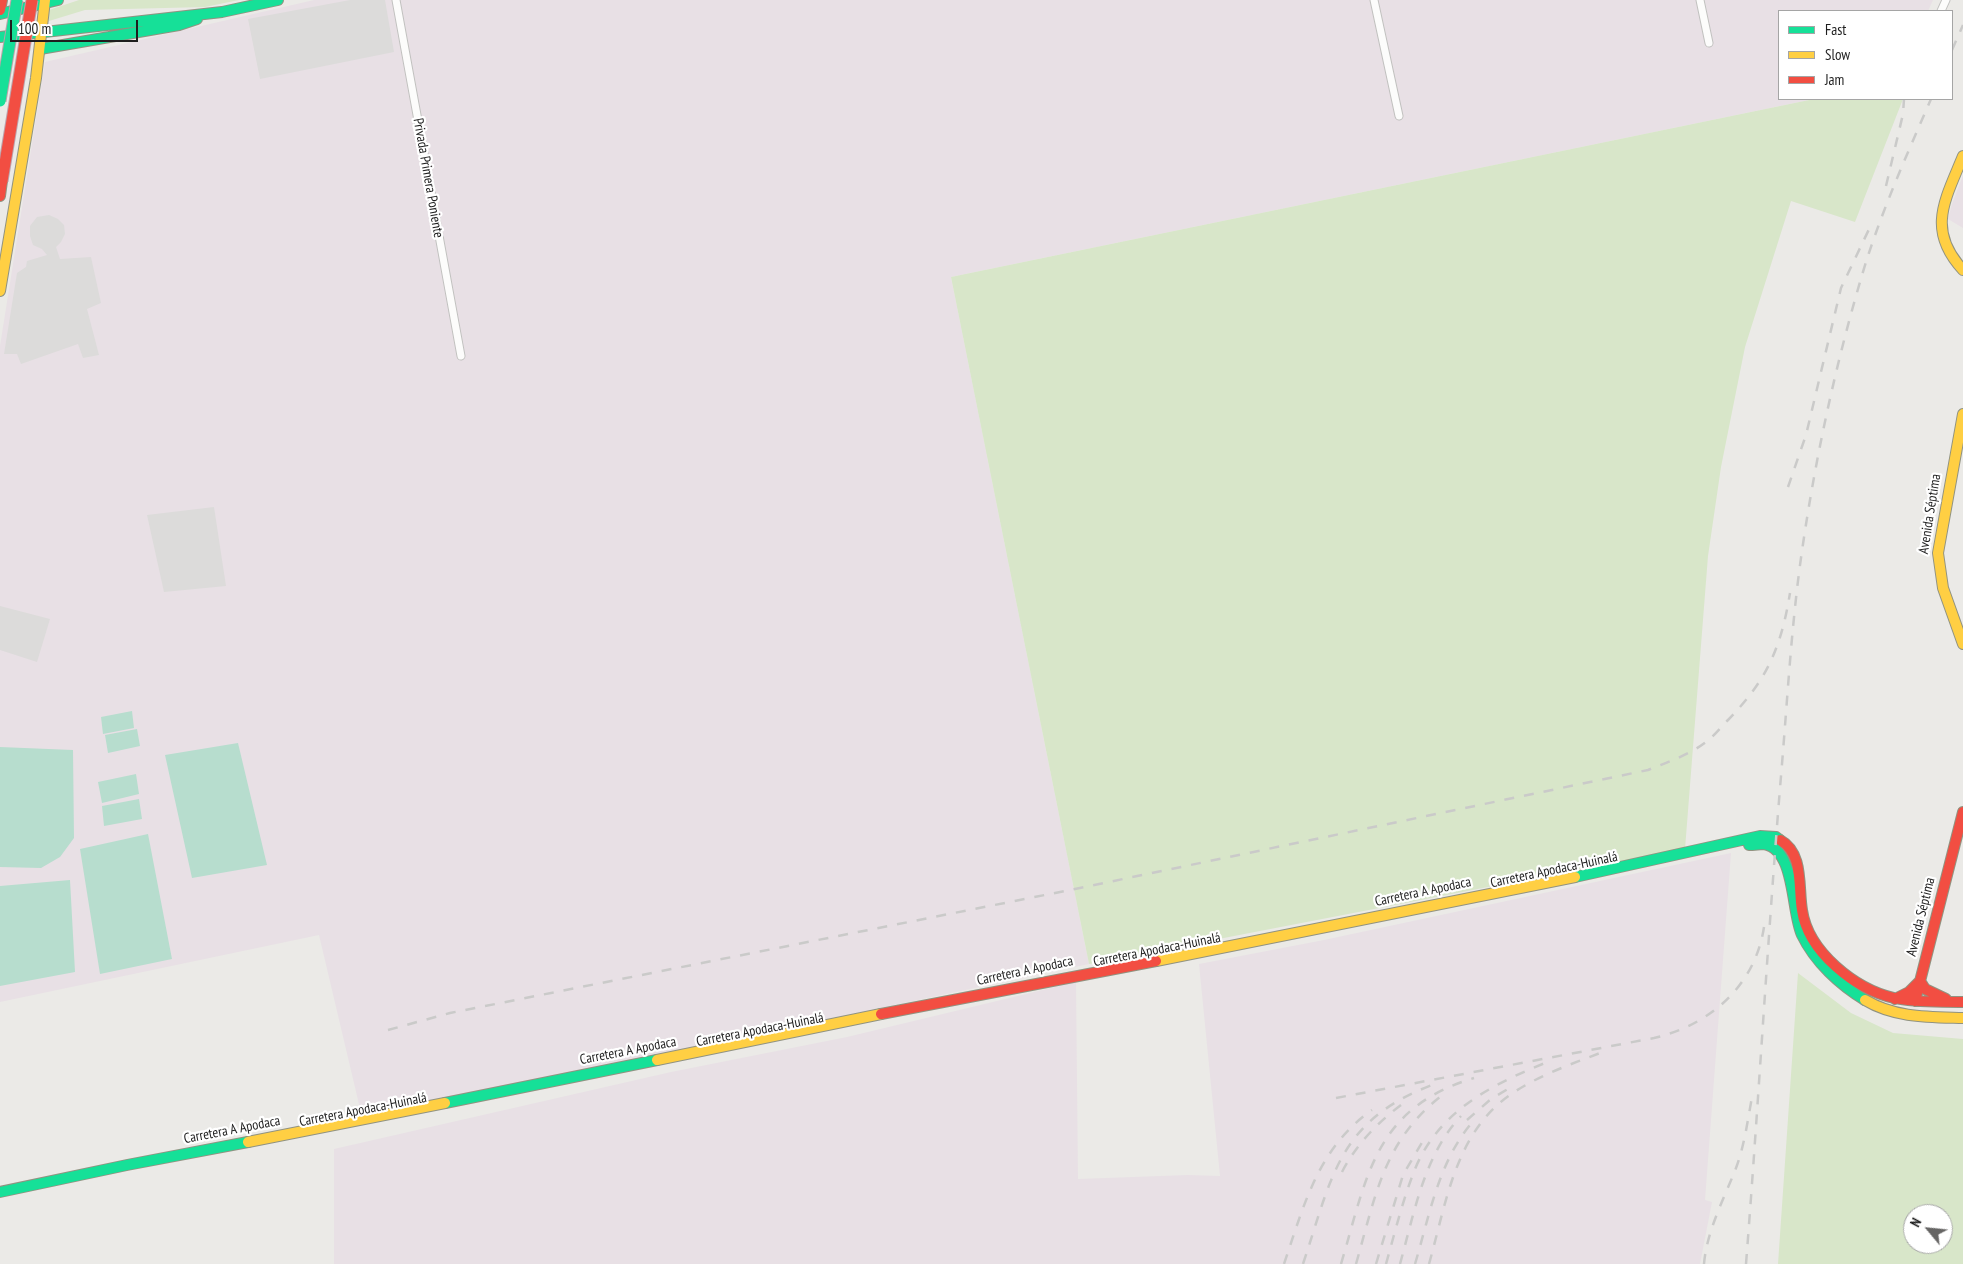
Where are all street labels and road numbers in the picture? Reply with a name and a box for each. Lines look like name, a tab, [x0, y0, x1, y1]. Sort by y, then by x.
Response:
street label: Privada Primera Poniente	[409, 117, 447, 239]
street label: Avenida Séptima	[1915, 473, 1945, 555]
street label: Carretera Apodaca-Huinalá	[1489, 848, 1619, 892]
street label: Carretera A Apodaca	[1373, 874, 1473, 910]
street label: Avenida Séptima	[1903, 876, 1939, 958]
street label: Carretera Apodaca-Huinalá	[1092, 929, 1222, 971]
street label: Carretera A Apodaca	[975, 953, 1075, 989]
street label: Carretera Apodaca-Huinalá	[695, 1009, 825, 1051]
street label: Carretera A Apodaca	[578, 1033, 678, 1069]
street label: Carretera Apodaca-Huinalá	[298, 1089, 428, 1131]
street label: Carretera A Apodaca	[182, 1112, 282, 1148]

